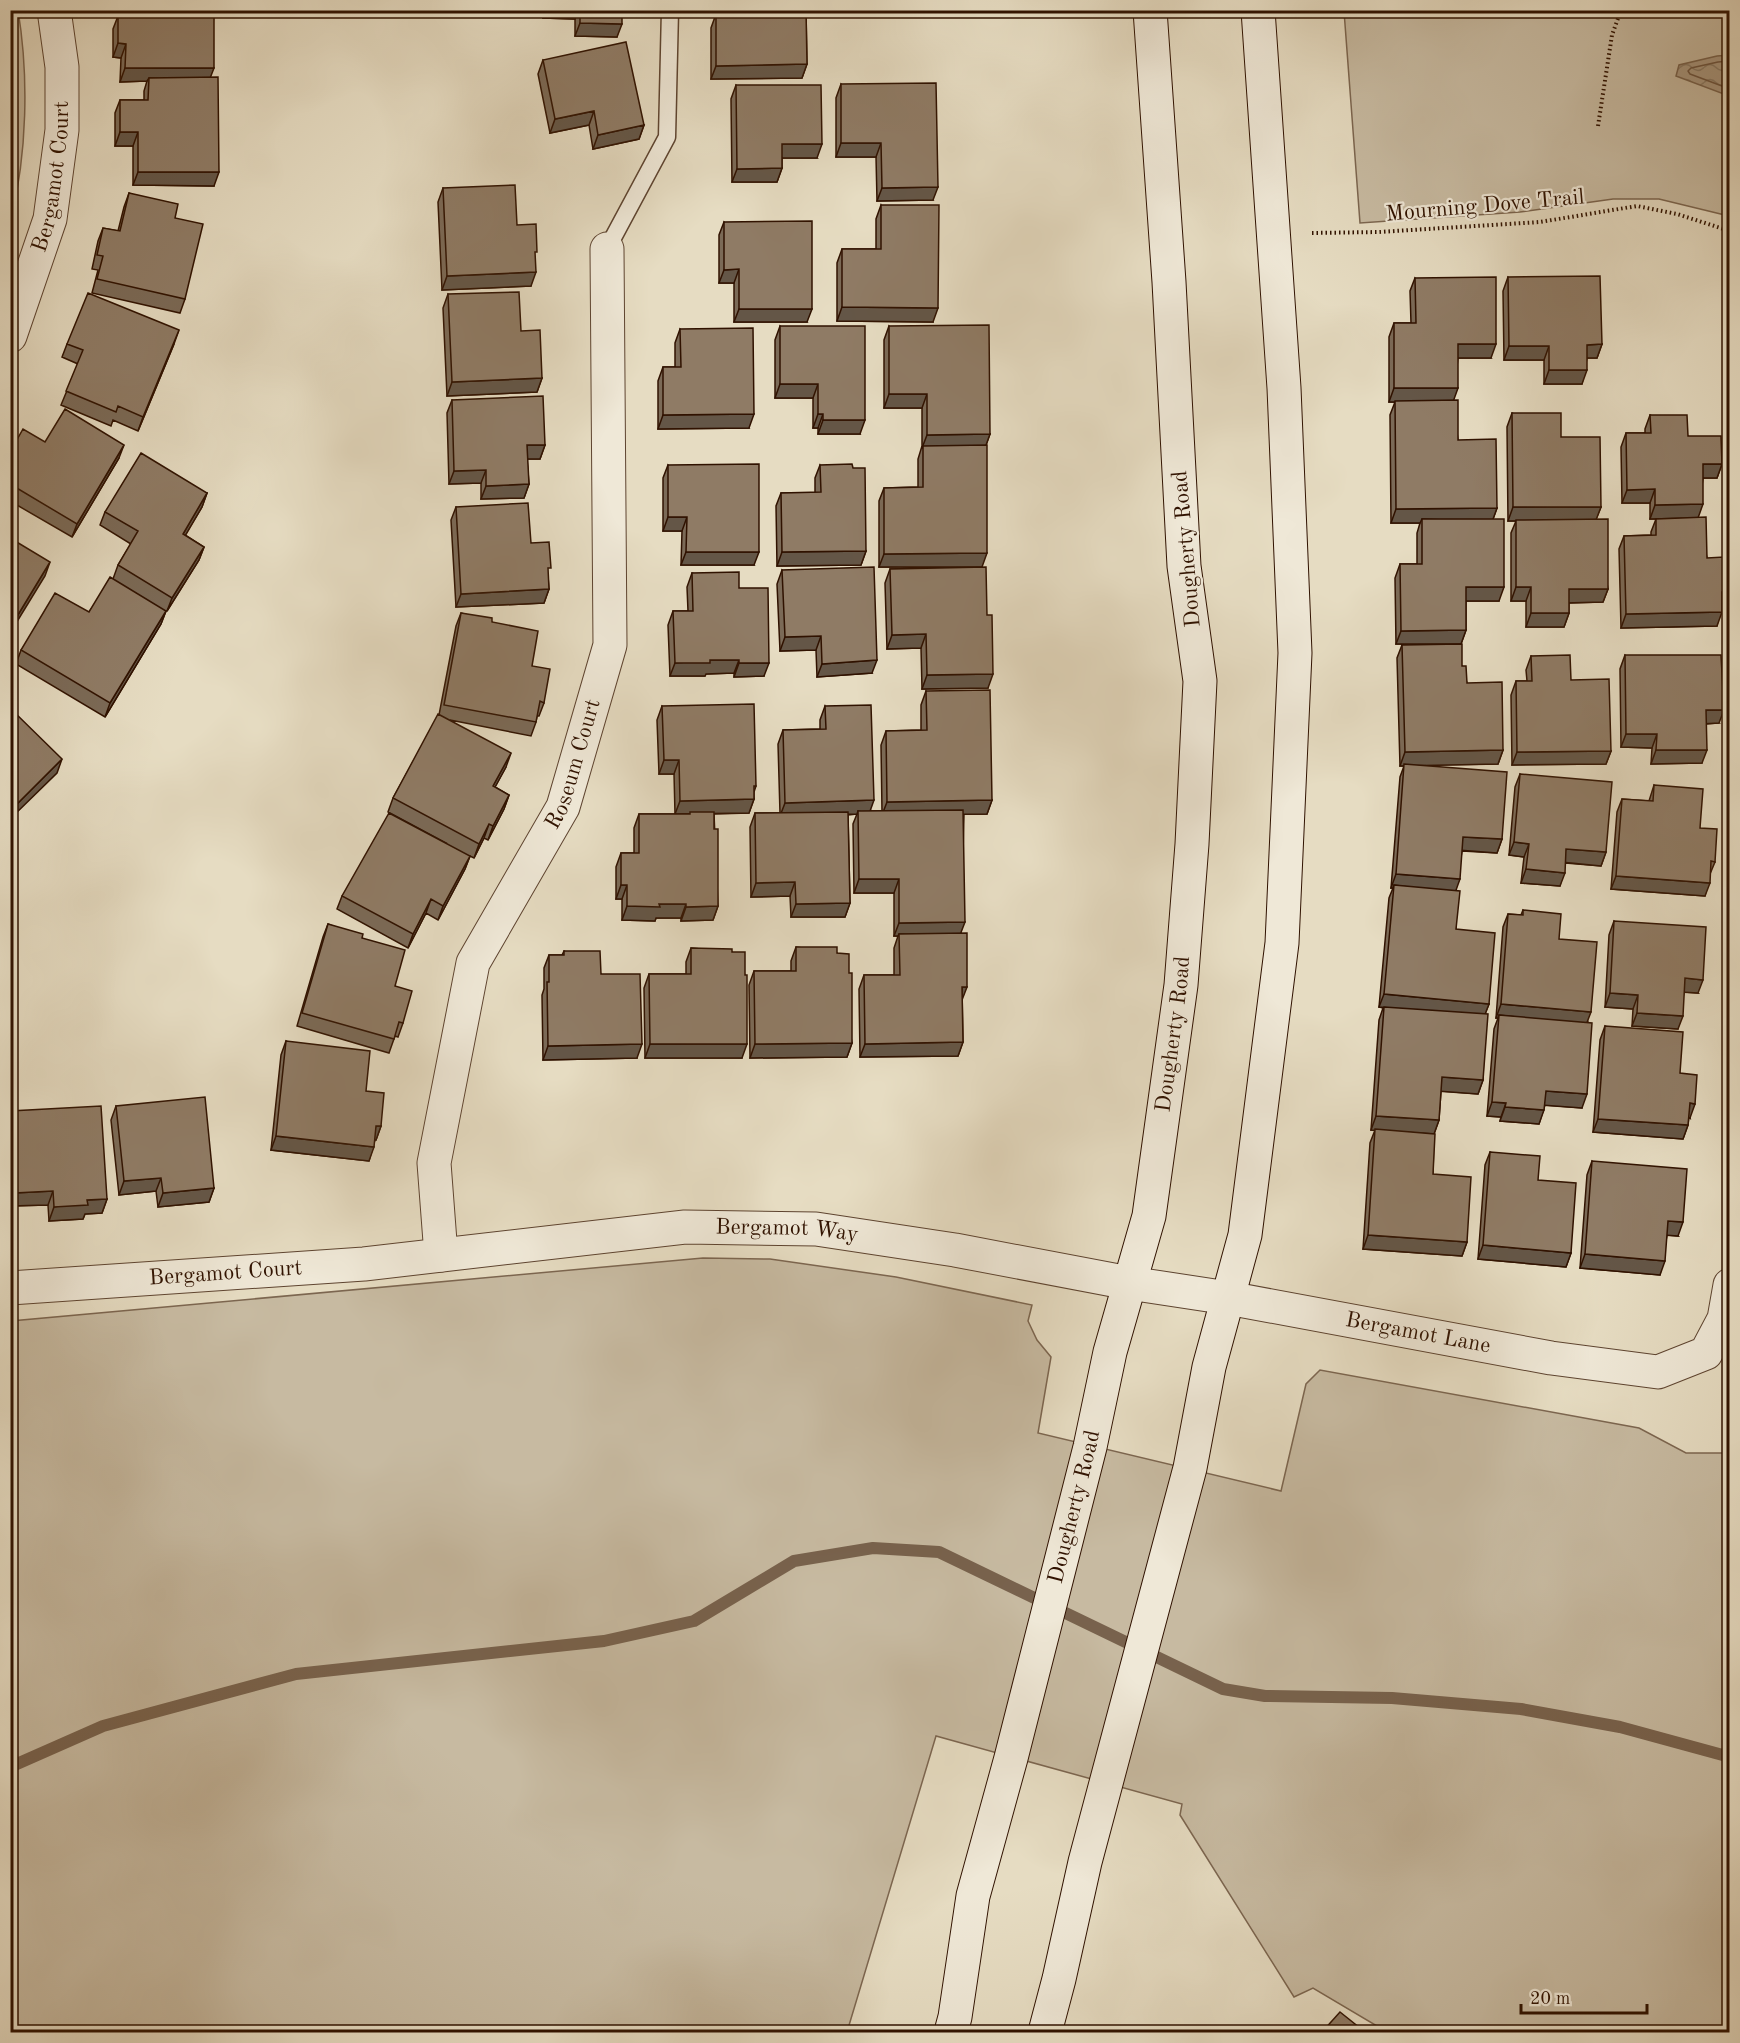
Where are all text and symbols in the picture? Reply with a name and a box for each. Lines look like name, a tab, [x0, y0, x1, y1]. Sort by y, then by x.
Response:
street label: Bergamot Court	[28, 101, 73, 255]
street label: Mourning Dove Trail	[1385, 186, 1585, 226]
street label: Dougherty Road	[1169, 470, 1205, 628]
street label: Roseum Court	[541, 697, 605, 833]
street label: Dougherty Road	[1152, 955, 1194, 1114]
street label: Bergamot Way	[715, 1216, 860, 1246]
street label: Bergamot Court	[148, 1257, 303, 1290]
street label: Bergamot Lane	[1344, 1309, 1492, 1358]
street label: Dougherty Road	[1045, 1428, 1104, 1586]
scale bar	[1521, 1977, 1647, 2015]
text: 20 m	[1530, 1990, 1570, 2008]

